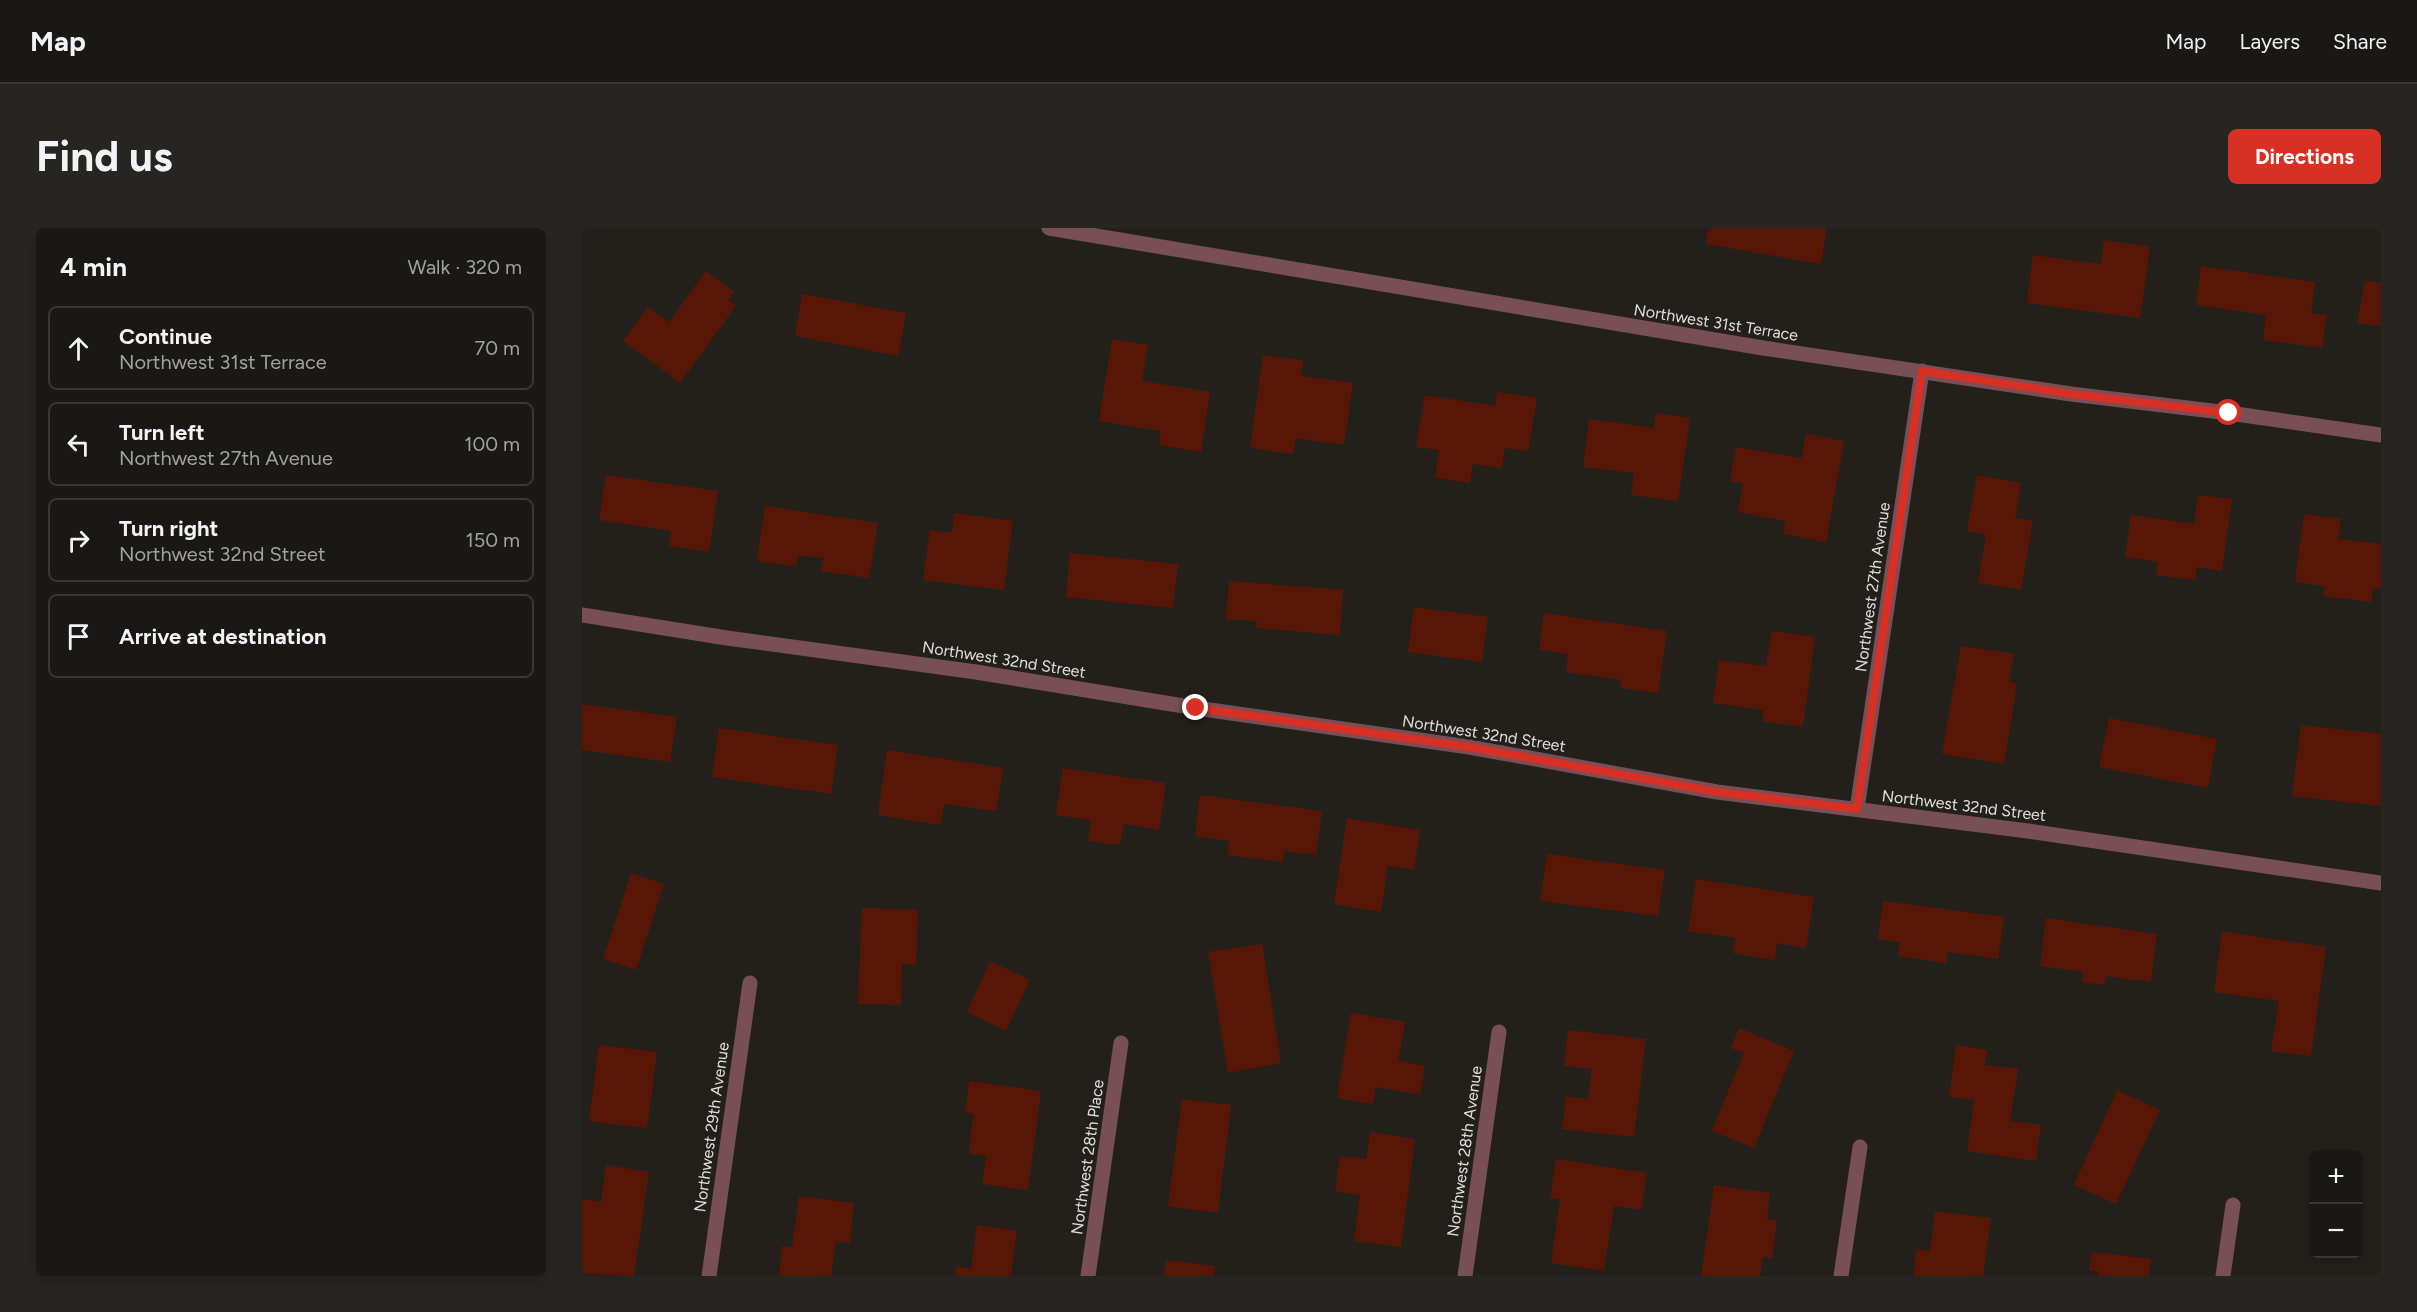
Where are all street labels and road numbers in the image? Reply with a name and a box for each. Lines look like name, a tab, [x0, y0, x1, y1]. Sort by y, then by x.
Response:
street label: Northwest 31st Terrace	[1632, 300, 1800, 345]
street label: Northwest 27th Avenue	[1851, 501, 1894, 673]
street label: Northwest 32nd Street	[921, 637, 1087, 682]
street label: Northwest 32nd Street	[1401, 711, 1567, 756]
street label: Northwest 32nd Street	[1881, 786, 2047, 825]
street label: Northwest 29th Avenue	[690, 1041, 733, 1213]
street label: Northwest 28th Avenue	[1443, 1064, 1486, 1238]
street label: Northwest 28th Place	[1067, 1078, 1108, 1236]

